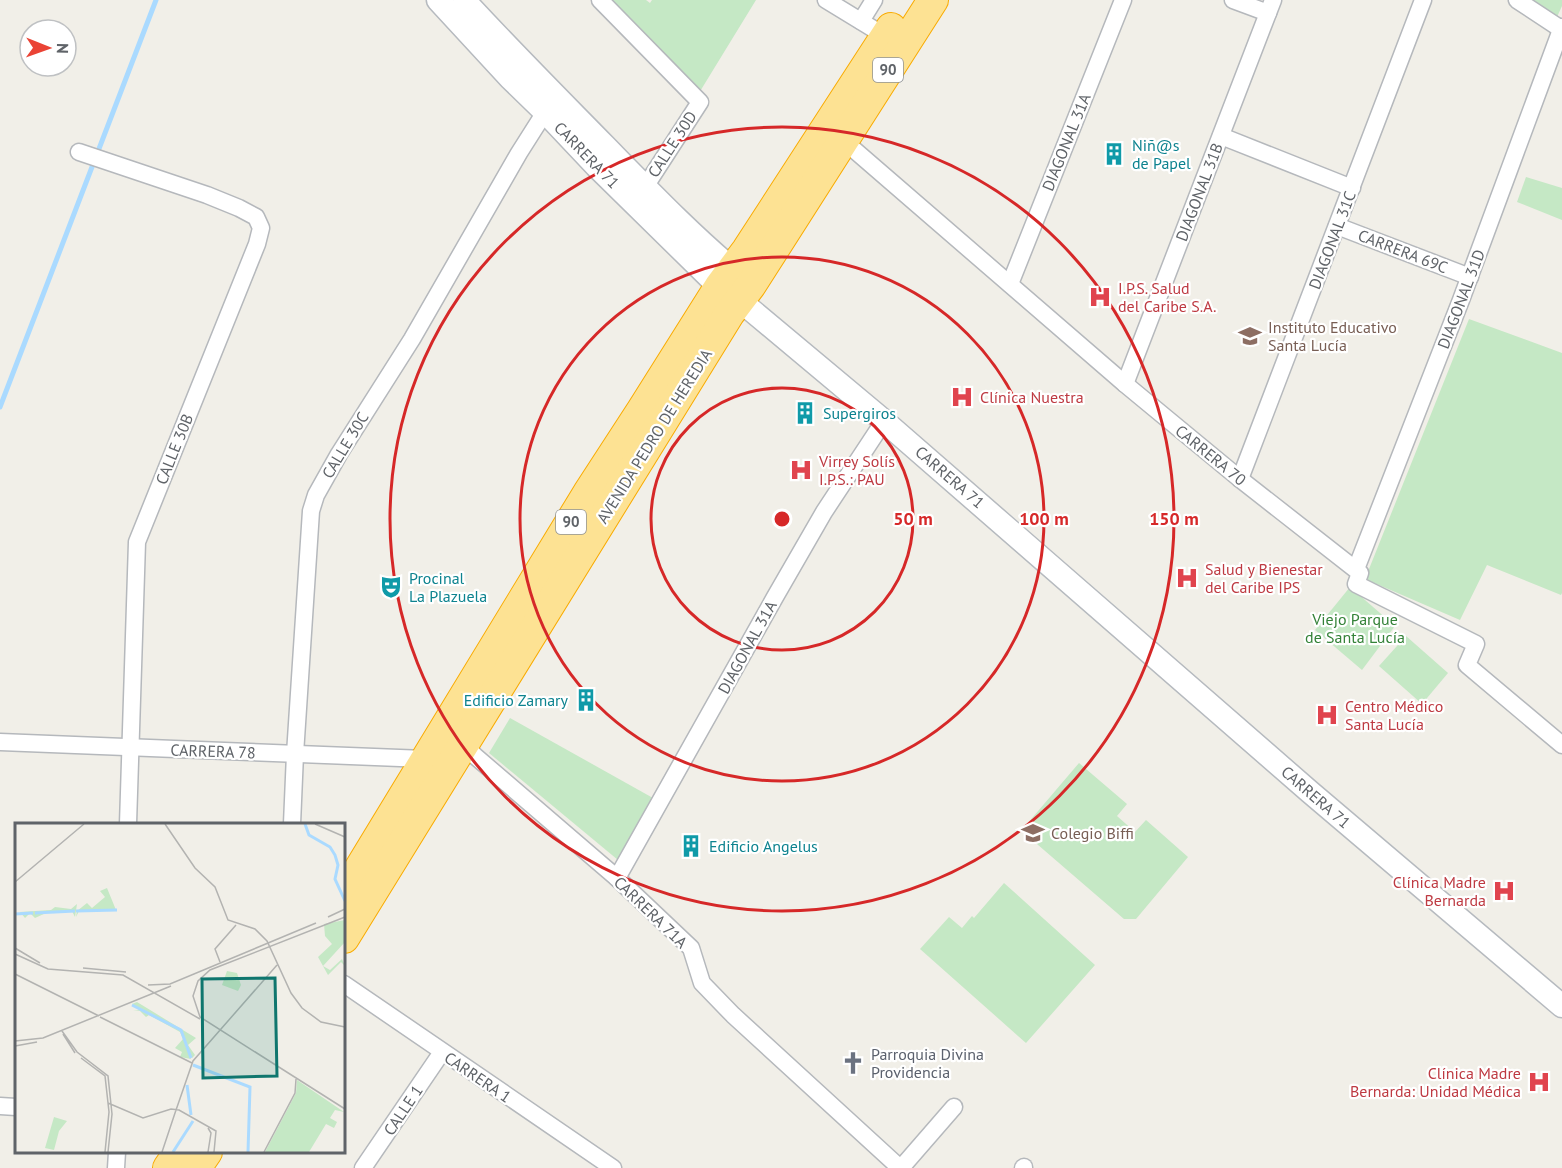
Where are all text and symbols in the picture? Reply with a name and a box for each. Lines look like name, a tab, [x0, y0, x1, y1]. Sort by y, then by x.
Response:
north arrow	[18, 18, 78, 78]
text: N	[53, 43, 73, 54]
road number: 90	[873, 58, 903, 82]
street label: DIAGONAL 31A	[1037, 90, 1095, 194]
street label: CALLE 30D	[643, 107, 701, 181]
street label: CARRERA 71	[550, 117, 624, 193]
place label: Niñ@s de Papel	[1132, 135, 1191, 173]
street label: DIAGONAL 31B	[1171, 140, 1227, 244]
building icon: Niñ@s de Papel	[1101, 141, 1127, 167]
street label: DIAGONAL 31C	[1304, 188, 1360, 292]
street label: CARRERA 69C	[1355, 225, 1451, 277]
street label: DIAGONAL 31D	[1433, 247, 1489, 351]
place label: I.P.S. Salud del Caribe S.A.	[1118, 278, 1216, 316]
hospital icon: I.P.S. Salud del Caribe S.A.	[1087, 284, 1113, 310]
place label: Instituto Educativo Santa Lucía	[1268, 317, 1397, 355]
school or university icon: Instituto Educativo Santa Lucía	[1237, 323, 1263, 349]
street label: AVENIDA PEDRO DE HEREDIA	[592, 345, 716, 527]
hospital icon: Clínica Nuestra	[949, 384, 975, 410]
place label: Clínica Nuestra	[980, 387, 1084, 407]
building icon: Supergiros	[792, 400, 818, 426]
place label: Supergiros	[823, 403, 896, 423]
street label: CALLE 30C	[317, 408, 373, 482]
street label: CALLE 30B	[151, 411, 197, 487]
street label: CARRERA 70	[1172, 420, 1251, 490]
street label: CARRERA 71	[911, 442, 989, 512]
place label: Virrey Solís I.P.S.: PAU	[818, 451, 895, 489]
hospital icon: Virrey Solís I.P.S.: PAU	[788, 457, 814, 483]
text: 50 m	[893, 507, 933, 530]
text: 100 m	[1019, 507, 1069, 530]
text: 150 m	[1149, 507, 1199, 530]
centre of rings	[772, 509, 792, 529]
road number: 90	[556, 510, 586, 534]
place label: Salud y Bienestar del Caribe IPS	[1205, 559, 1323, 597]
hospital icon: Salud y Bienestar del Caribe IPS	[1174, 565, 1200, 591]
place label: Procinal La Plazuela	[409, 568, 487, 606]
theatre icon: Procinal La Plazuela	[378, 574, 404, 600]
street label: DIAGONAL 31A	[713, 596, 781, 697]
park label: Viejo Parque de Santa Lucía	[1305, 609, 1405, 647]
building icon: Edificio Zamary	[573, 687, 599, 713]
place label: Edificio Zamary	[464, 690, 569, 710]
place label: Centro Médico Santa Lucía	[1345, 696, 1443, 734]
hospital icon: Centro Médico Santa Lucía	[1314, 702, 1340, 728]
street label: CARRERA 78	[170, 740, 256, 762]
street label: CARRERA 71	[1277, 762, 1355, 832]
school or university icon: Colegio Biffi	[1020, 820, 1046, 846]
inset map	[15, 823, 345, 1153]
place label: Colegio Biffi	[1051, 823, 1134, 843]
building icon: Edificio Angelus	[678, 833, 704, 859]
place label: Edificio Angelus	[709, 836, 818, 856]
street label: CARRERA 71A	[610, 872, 692, 952]
place label: Clínica Madre Bernarda	[1393, 872, 1486, 910]
hospital icon: Clínica Madre Bernarda	[1491, 878, 1517, 904]
place label: Parroquia Divina Providencia	[871, 1044, 984, 1082]
street label: CARRERA 1	[441, 1047, 515, 1107]
church icon: Parroquia Divina Providencia	[840, 1050, 866, 1076]
place label: Clínica Madre Bernarda: Unidad Médica	[1350, 1063, 1521, 1101]
hospital icon: Clínica Madre Bernarda: Unidad Médica	[1526, 1069, 1552, 1095]
street label: CALLE 1	[379, 1081, 427, 1139]

